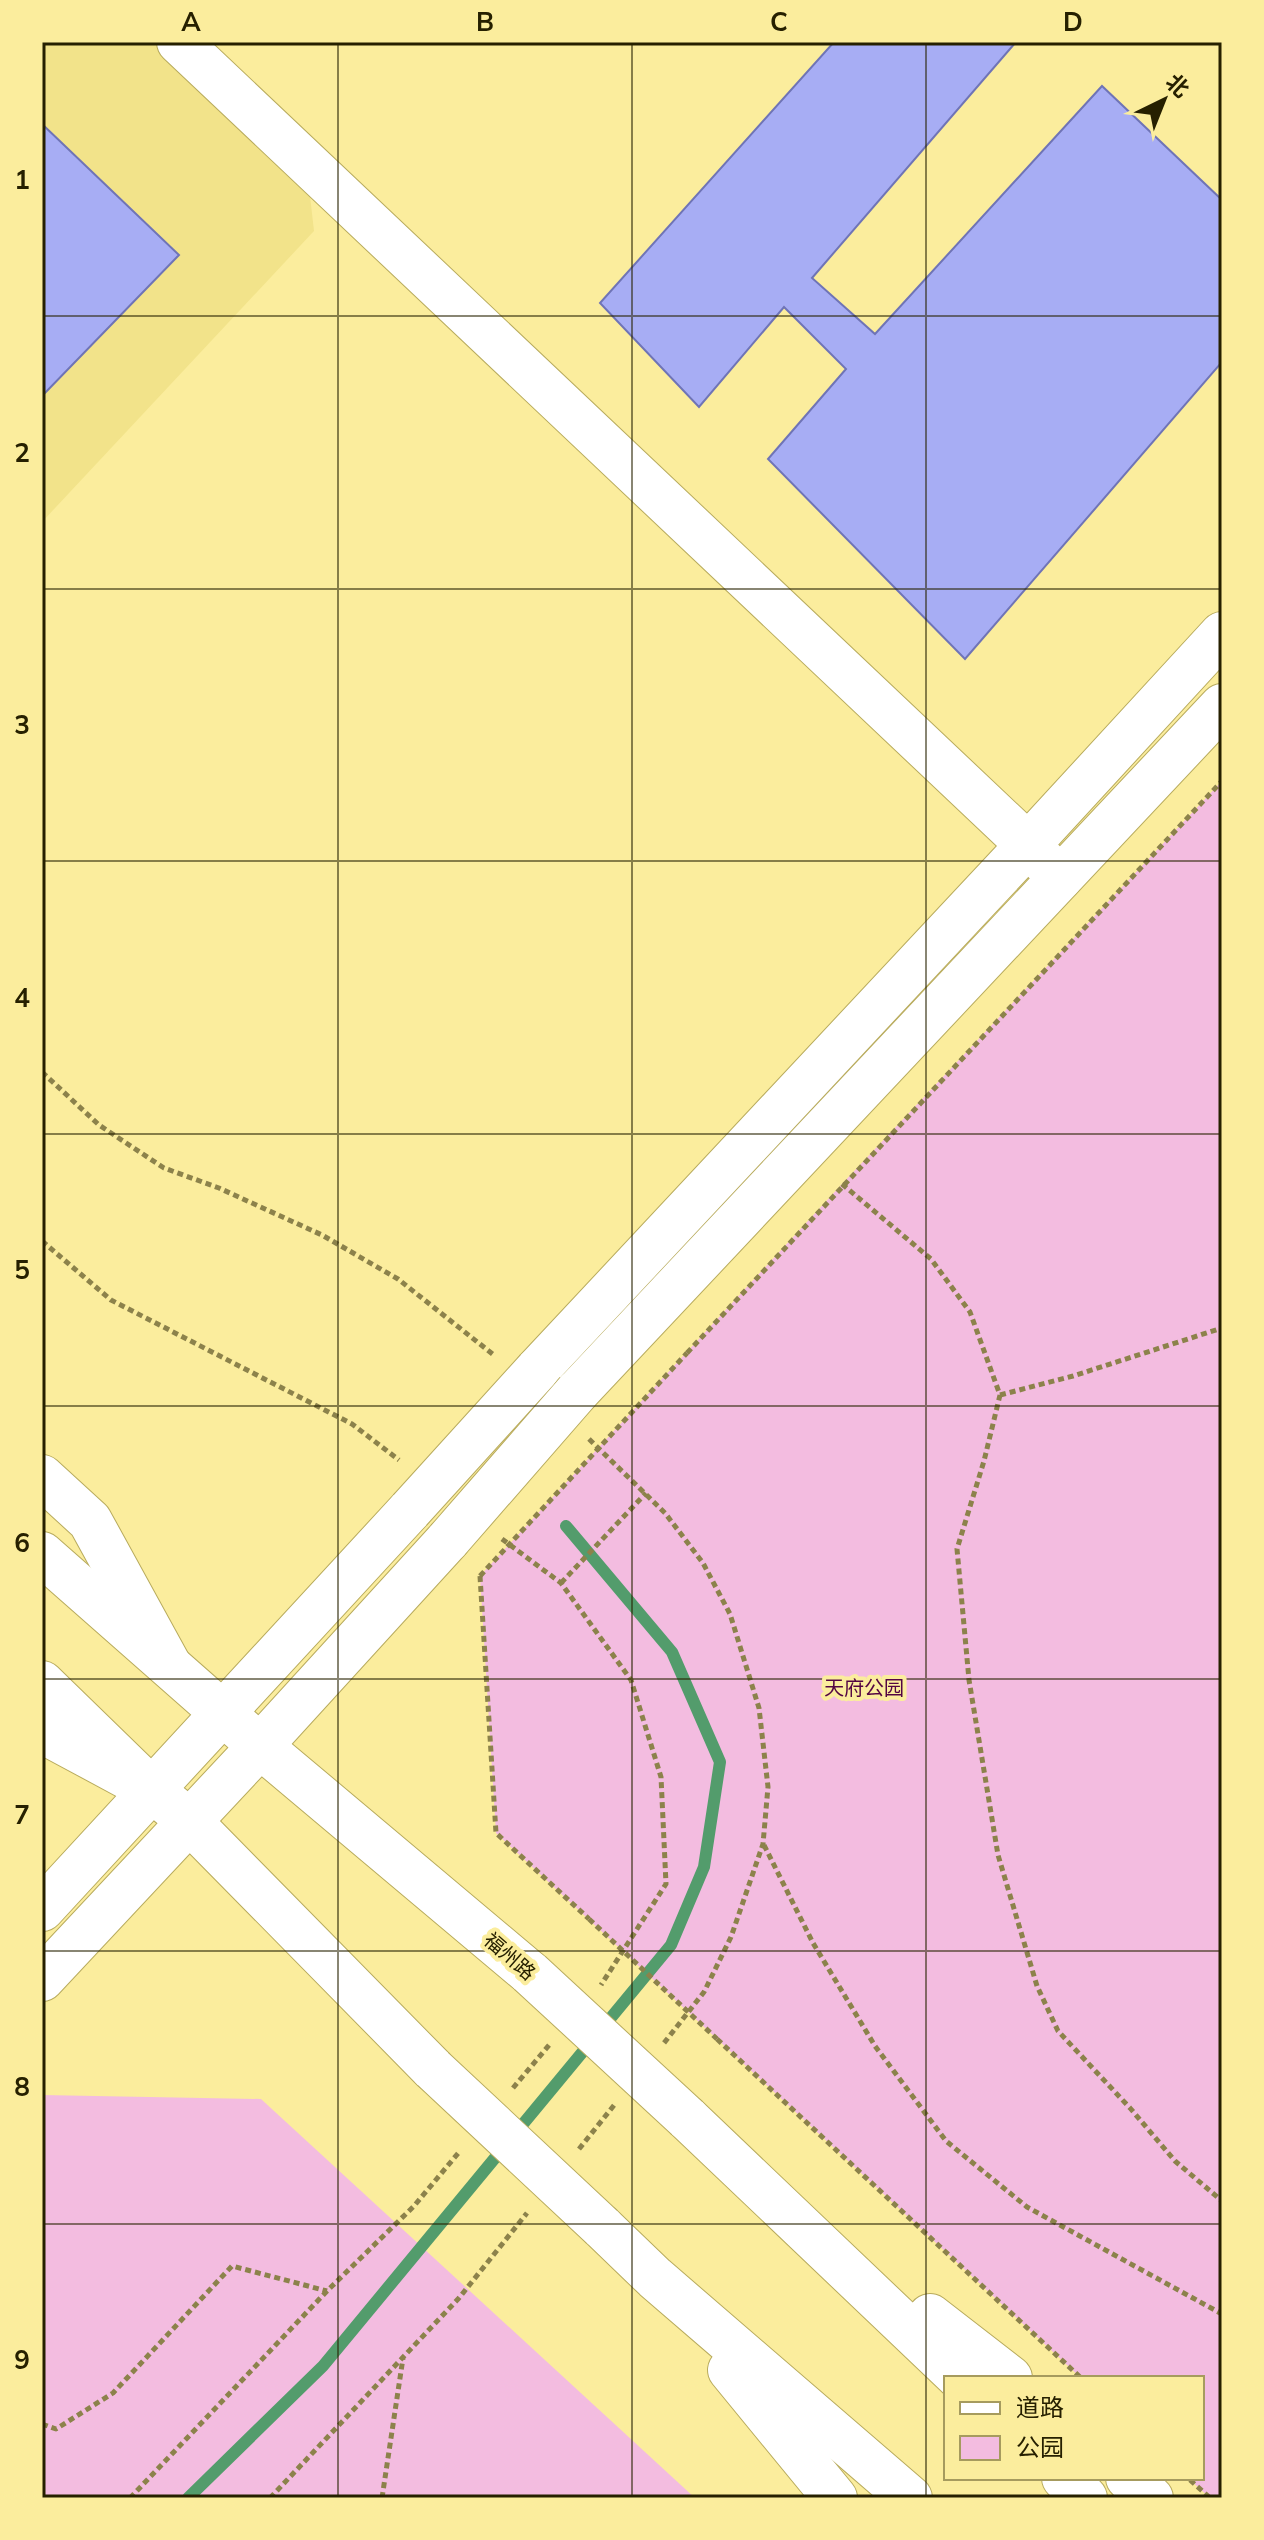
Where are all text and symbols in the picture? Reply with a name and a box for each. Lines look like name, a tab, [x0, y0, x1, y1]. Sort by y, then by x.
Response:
text: A	[181, 5, 201, 38]
text: B	[476, 5, 494, 38]
text: C	[770, 5, 788, 38]
text: D	[1063, 5, 1083, 38]
north arrow	[1124, 60, 1204, 140]
text: 北	[1160, 68, 1195, 103]
text: 1	[14, 163, 30, 196]
text: 2	[14, 436, 30, 469]
text: 3	[14, 708, 30, 741]
text: 4	[14, 981, 30, 1014]
text: 5	[14, 1253, 30, 1286]
text: 6	[14, 1526, 30, 1559]
park label: 天府公园	[824, 1675, 904, 1700]
text: 7	[14, 1798, 30, 1831]
street label: 福州路	[479, 1927, 541, 1985]
text: 8	[14, 2070, 30, 2103]
text: 9	[14, 2343, 30, 2376]
legend	[944, 2376, 1204, 2480]
text: 道路	[1016, 2392, 1064, 2422]
text: 公园	[1016, 2432, 1064, 2462]

